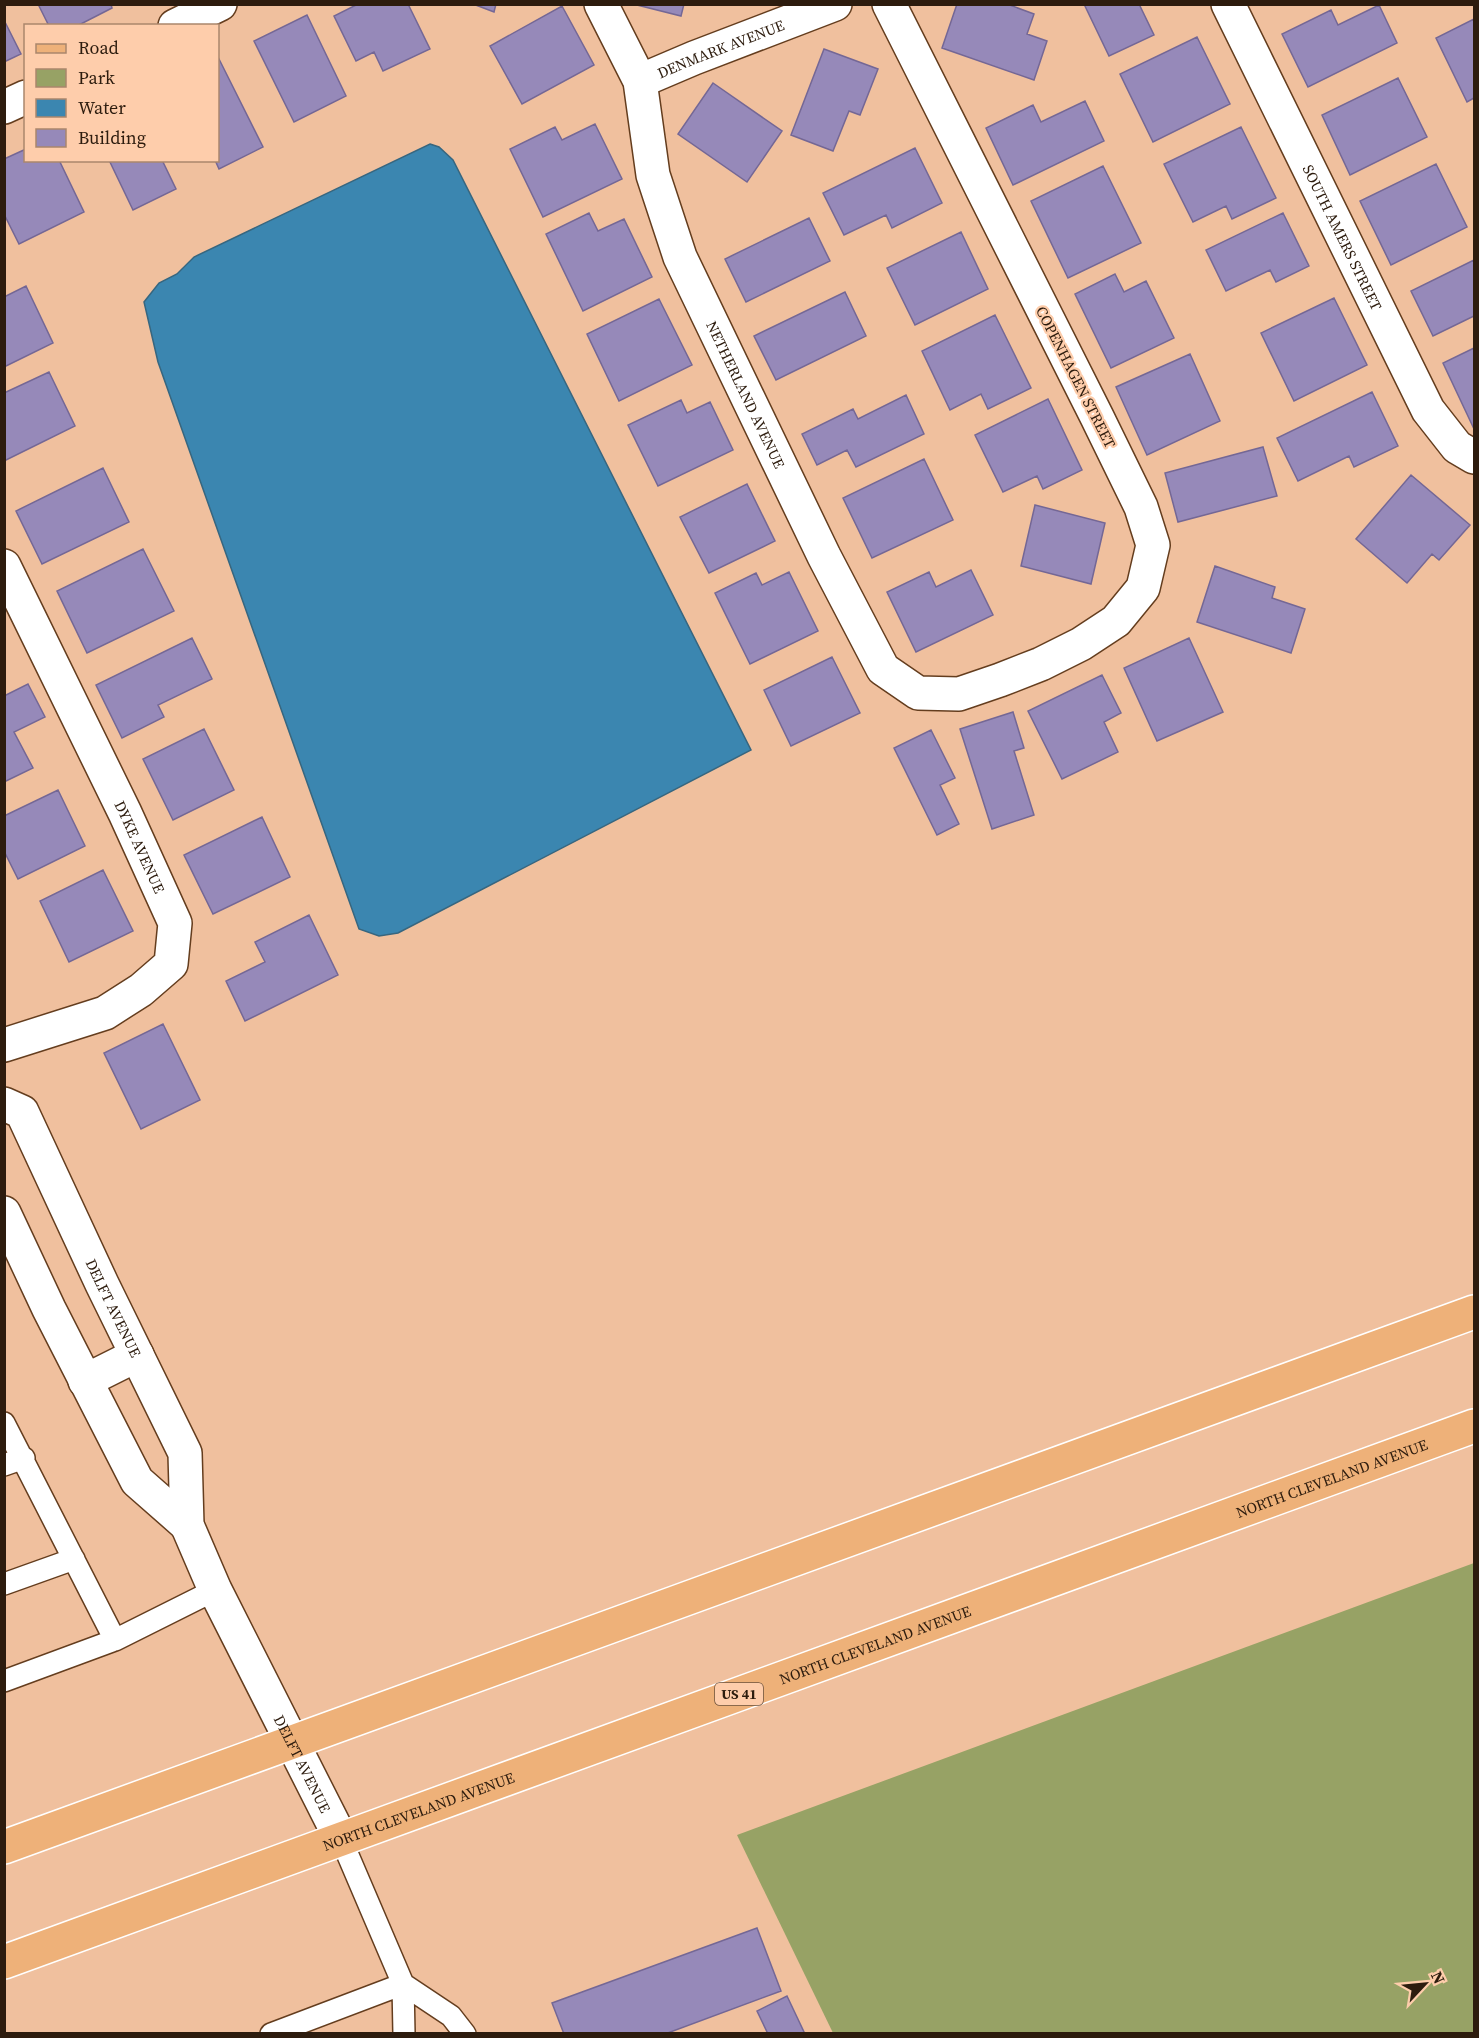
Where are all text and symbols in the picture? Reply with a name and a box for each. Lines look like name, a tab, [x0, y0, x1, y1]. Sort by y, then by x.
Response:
street label: DENMARK AVENUE	[654, 14, 787, 83]
legend	[24, 24, 219, 162]
text: Road	[78, 35, 119, 60]
text: Park	[78, 65, 115, 90]
text: Water	[78, 95, 126, 120]
text: Building	[78, 125, 146, 150]
street label: SOUTH AMERS STREET	[1298, 161, 1388, 314]
street label: COPENHAGEN STREET	[1031, 302, 1121, 452]
street label: NETHERLAND AVENUE	[702, 317, 791, 472]
street label: DYKE AVENUE	[110, 797, 170, 896]
street label: DELFT AVENUE	[81, 1255, 147, 1361]
street label: NORTH CLEVELAND AVENUE	[1233, 1433, 1430, 1523]
street label: NORTH CLEVELAND AVENUE	[776, 1600, 974, 1689]
road number: US 41	[715, 1683, 763, 1705]
street label: DELFT AVENUE	[269, 1711, 336, 1816]
street label: NORTH CLEVELAND AVENUE	[320, 1766, 517, 1855]
north arrow	[1395, 1954, 1455, 2014]
text: N	[1426, 1967, 1451, 1988]

